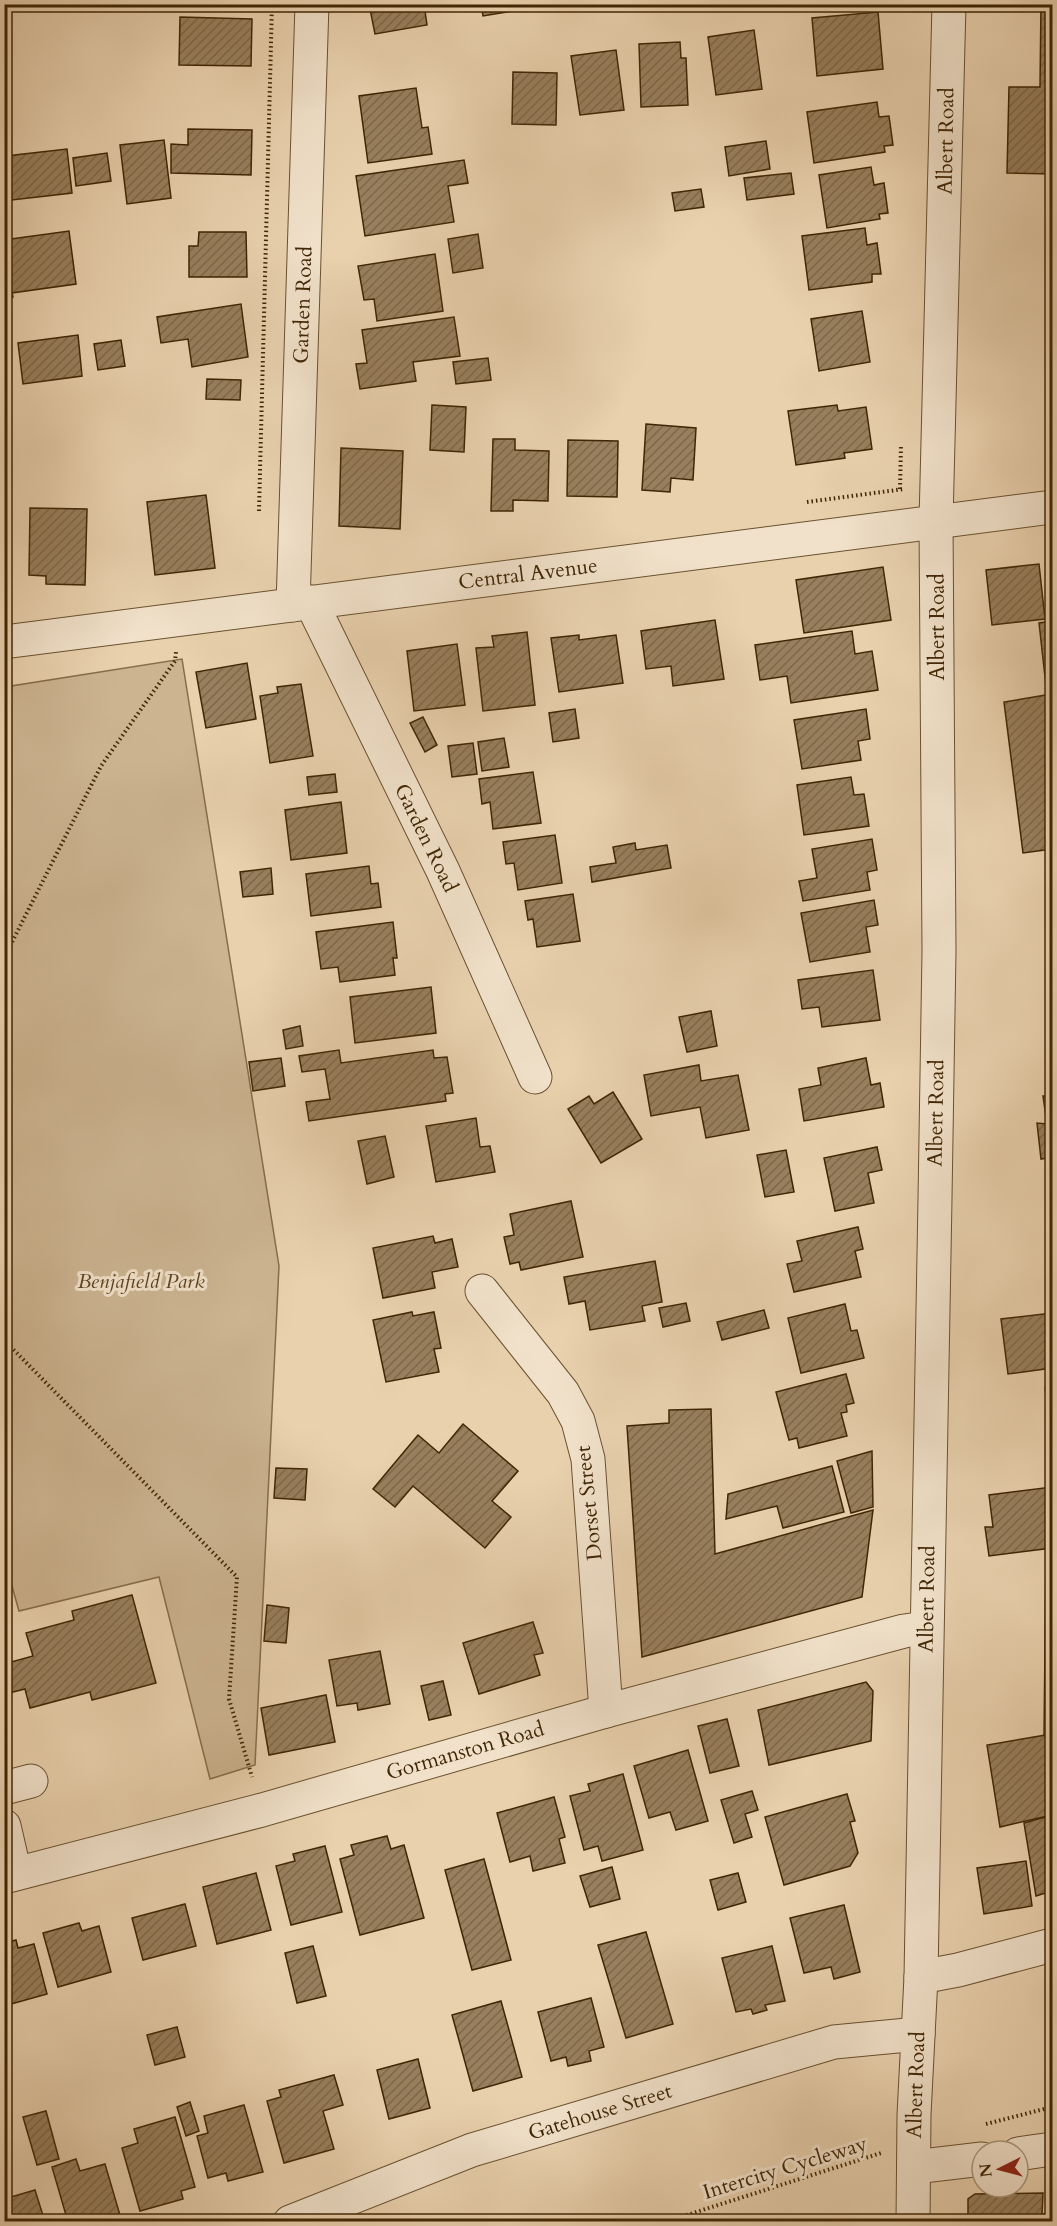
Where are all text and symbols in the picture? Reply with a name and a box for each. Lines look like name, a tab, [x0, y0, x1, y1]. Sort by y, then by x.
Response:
street label: Albert Road	[931, 87, 961, 195]
street label: Garden Road	[286, 246, 320, 364]
street label: Central Avenue	[457, 551, 599, 597]
street label: Albert Road	[923, 573, 952, 681]
street label: Garden Road	[387, 779, 465, 897]
street label: Albert Road	[921, 1059, 951, 1167]
park label: Benjafield Park	[77, 1267, 205, 1296]
street label: Dorset Street	[569, 1444, 609, 1562]
street label: Albert Road	[912, 1545, 942, 1653]
street label: Gormanston Road	[383, 1715, 547, 1787]
street label: Albert Road	[900, 2031, 932, 2139]
street label: Gatehouse Street	[525, 2076, 676, 2148]
street label: Intercity Cycleway	[699, 2129, 871, 2207]
north arrow	[970, 2139, 1030, 2199]
text: N	[974, 2162, 998, 2179]

